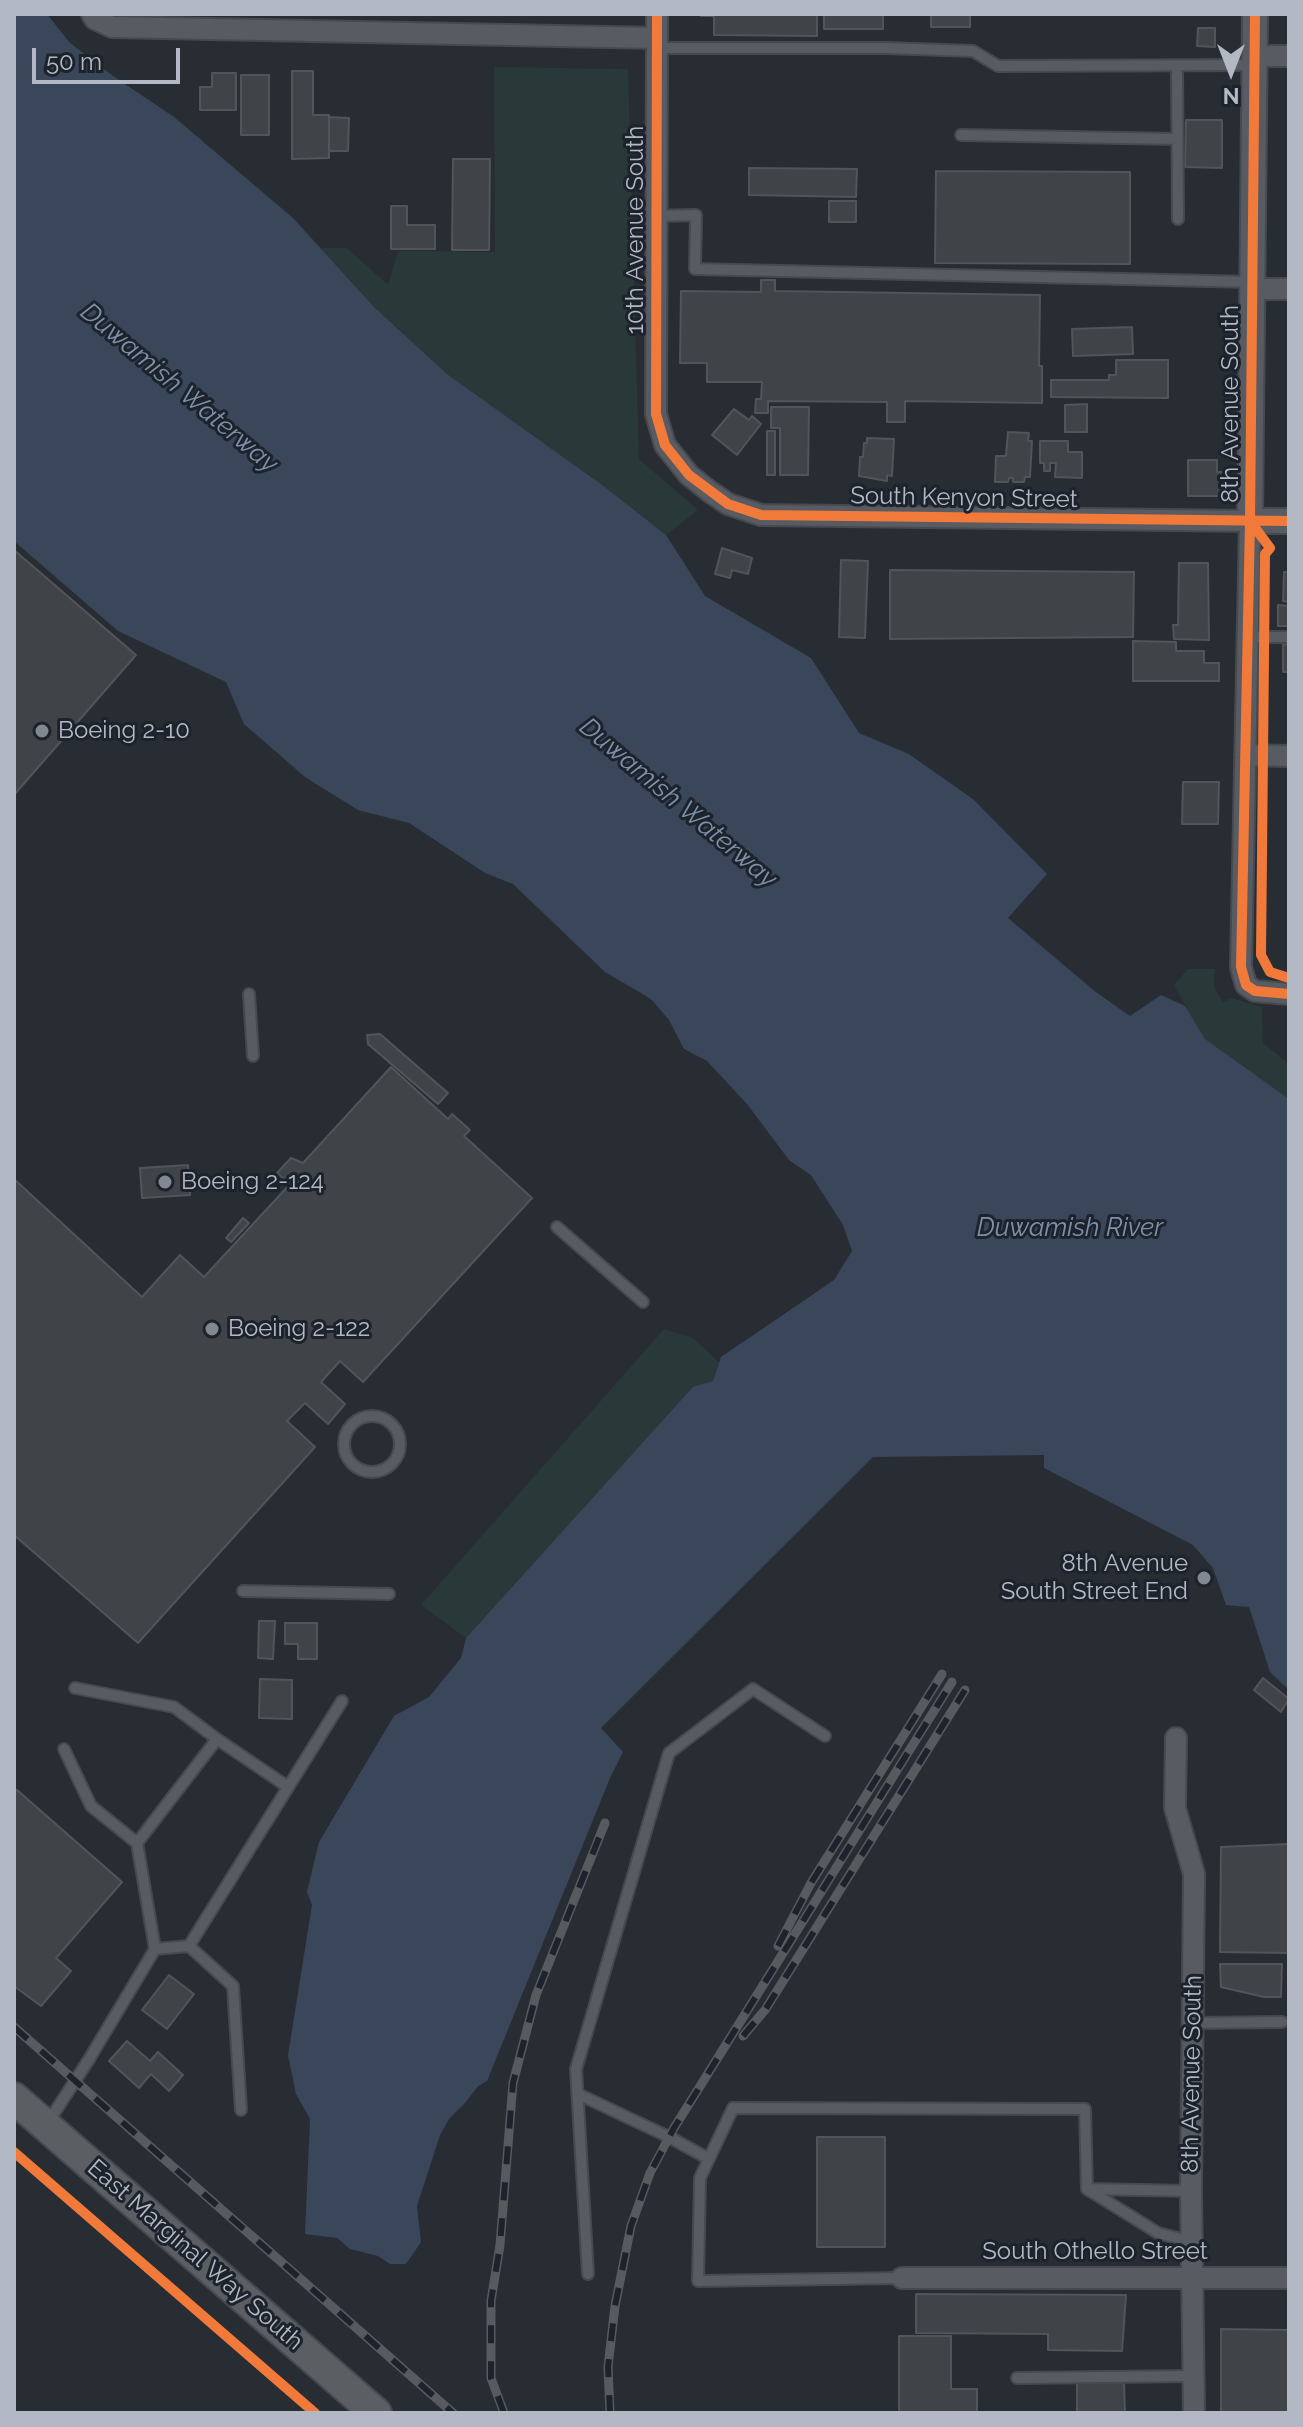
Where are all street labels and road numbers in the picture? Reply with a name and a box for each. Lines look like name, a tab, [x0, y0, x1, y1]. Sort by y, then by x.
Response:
street label: 10th Avenue South	[622, 126, 650, 334]
street label: 8th Avenue South	[1217, 305, 1245, 503]
street label: South Kenyon Street	[850, 482, 1078, 514]
street label: 8th Avenue South	[1176, 1975, 1208, 2173]
street label: East Marginal Way South	[81, 2154, 309, 2356]
street label: South Othello Street	[982, 2238, 1208, 2266]

